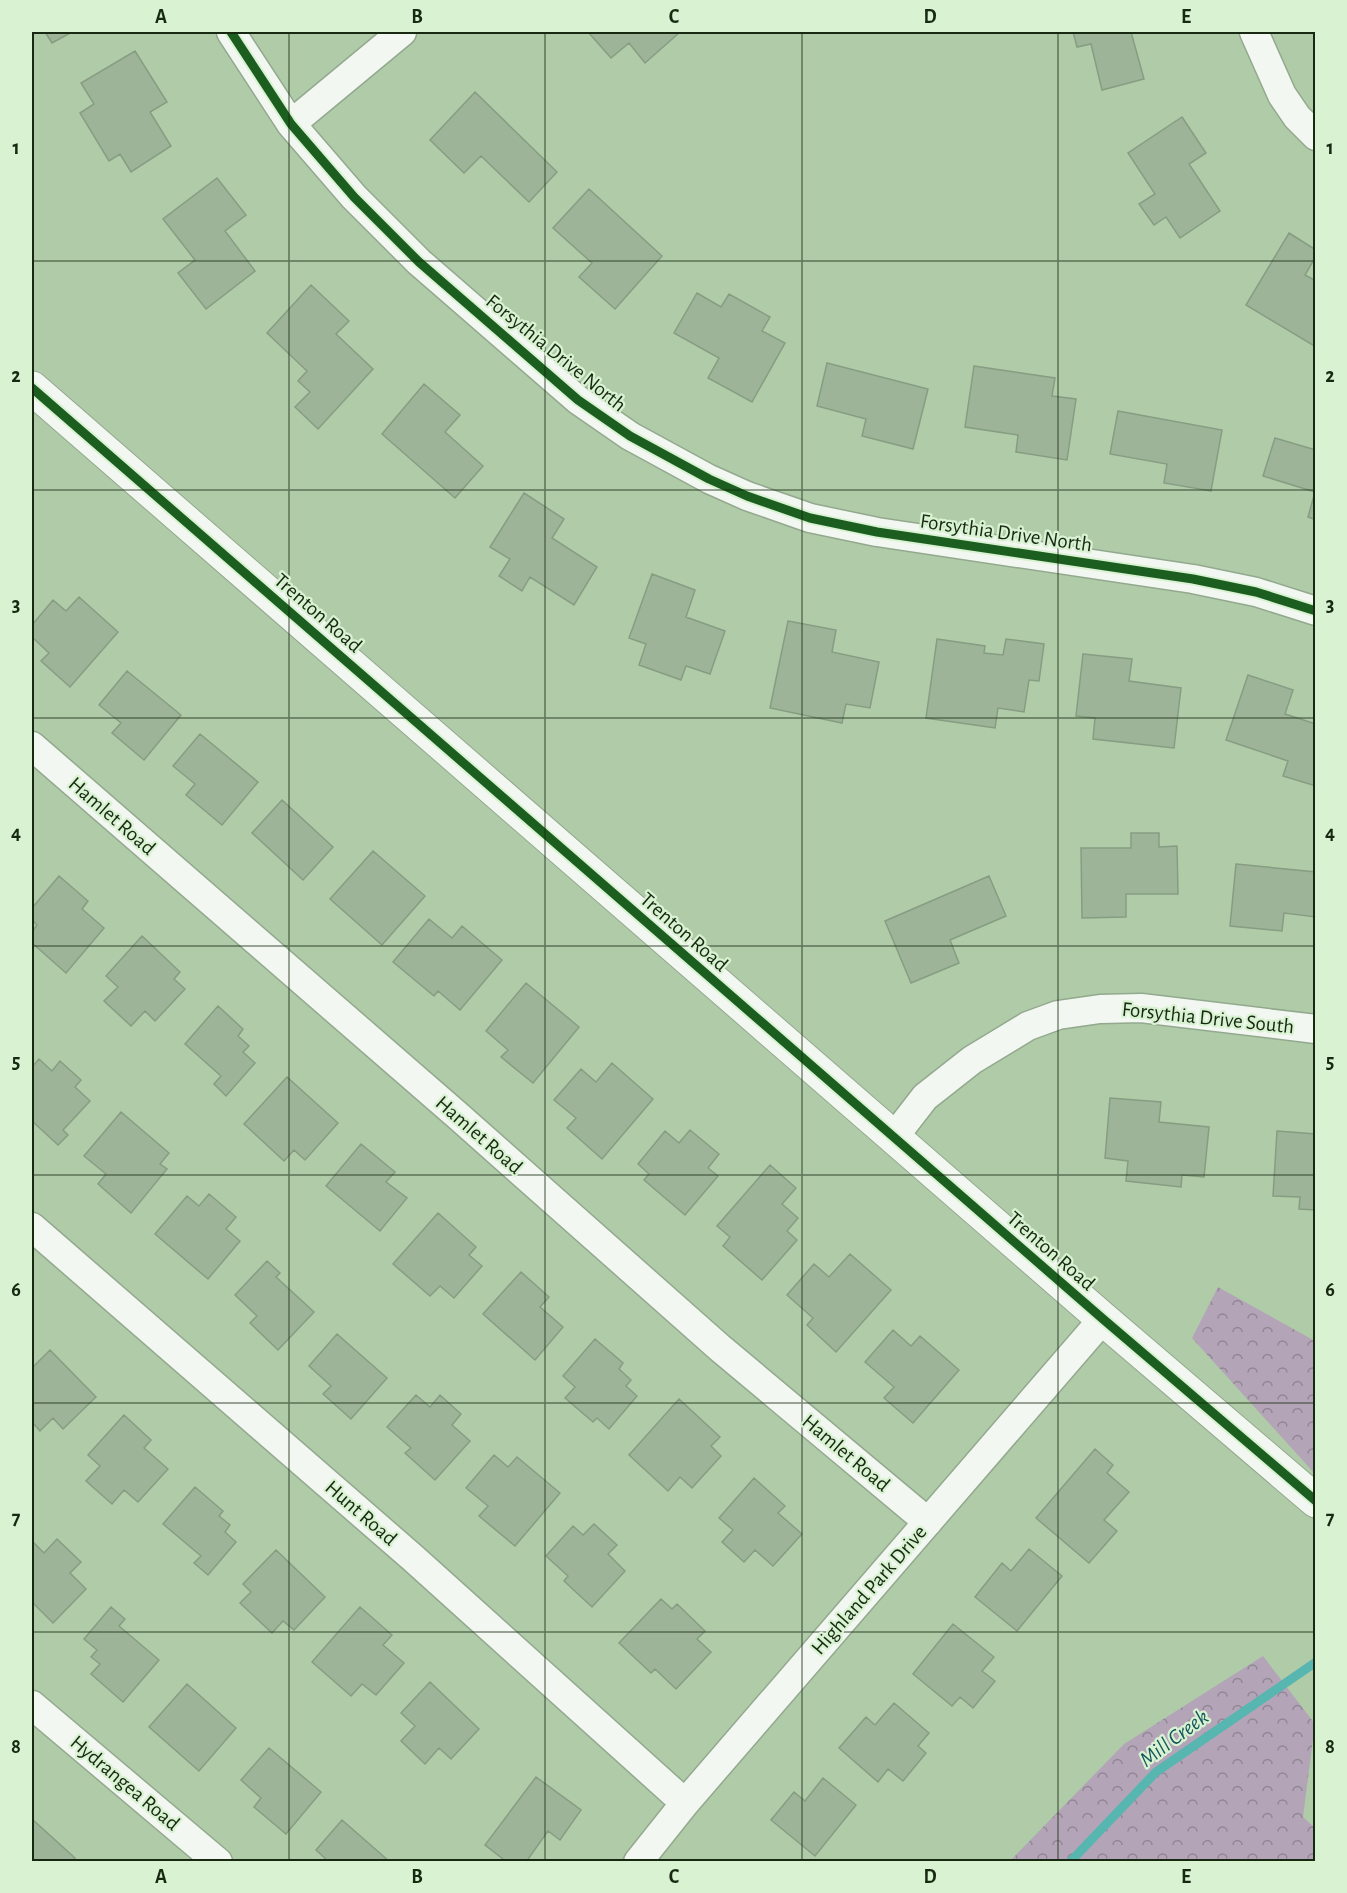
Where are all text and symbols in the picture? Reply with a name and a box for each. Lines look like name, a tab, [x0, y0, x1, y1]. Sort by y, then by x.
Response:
text: A	[155, 7, 167, 27]
text: B	[411, 7, 423, 27]
text: C	[669, 7, 680, 27]
text: D	[923, 7, 937, 27]
text: E	[1181, 7, 1191, 27]
text: 1	[12, 138, 20, 158]
text: 1	[1326, 138, 1334, 158]
street label: Forsythia Drive North	[482, 290, 630, 416]
text: 2	[11, 366, 21, 386]
text: 2	[1325, 366, 1335, 386]
street label: Forsythia Drive North	[919, 511, 1093, 555]
street label: Trenton Road	[270, 569, 366, 657]
text: 3	[12, 595, 20, 615]
text: 3	[1326, 595, 1334, 615]
street label: Hamlet Road	[65, 773, 159, 859]
text: 4	[11, 823, 21, 843]
text: 4	[1325, 823, 1335, 843]
street label: Trenton Road	[636, 888, 732, 976]
street label: Forsythia Drive South	[1121, 999, 1295, 1037]
text: 5	[12, 1052, 20, 1072]
text: 5	[1326, 1052, 1334, 1072]
street label: Hamlet Road	[432, 1092, 526, 1178]
street label: Trenton Road	[1003, 1207, 1099, 1295]
text: 6	[11, 1280, 21, 1300]
text: 6	[1325, 1280, 1335, 1300]
street label: Hamlet Road	[798, 1411, 894, 1496]
street label: Hunt Road	[321, 1476, 401, 1550]
text: 7	[12, 1508, 21, 1528]
text: 7	[1326, 1508, 1335, 1528]
street label: Highland Park Drive	[807, 1521, 931, 1659]
water label: Mill Creek	[1135, 1705, 1213, 1771]
street label: Hydrangea Road	[67, 1732, 184, 1835]
text: 8	[11, 1737, 21, 1757]
text: 8	[1325, 1737, 1335, 1757]
text: A	[155, 1867, 167, 1887]
text: B	[411, 1867, 423, 1887]
text: C	[669, 1867, 680, 1887]
text: D	[923, 1867, 937, 1887]
text: E	[1181, 1867, 1191, 1887]

